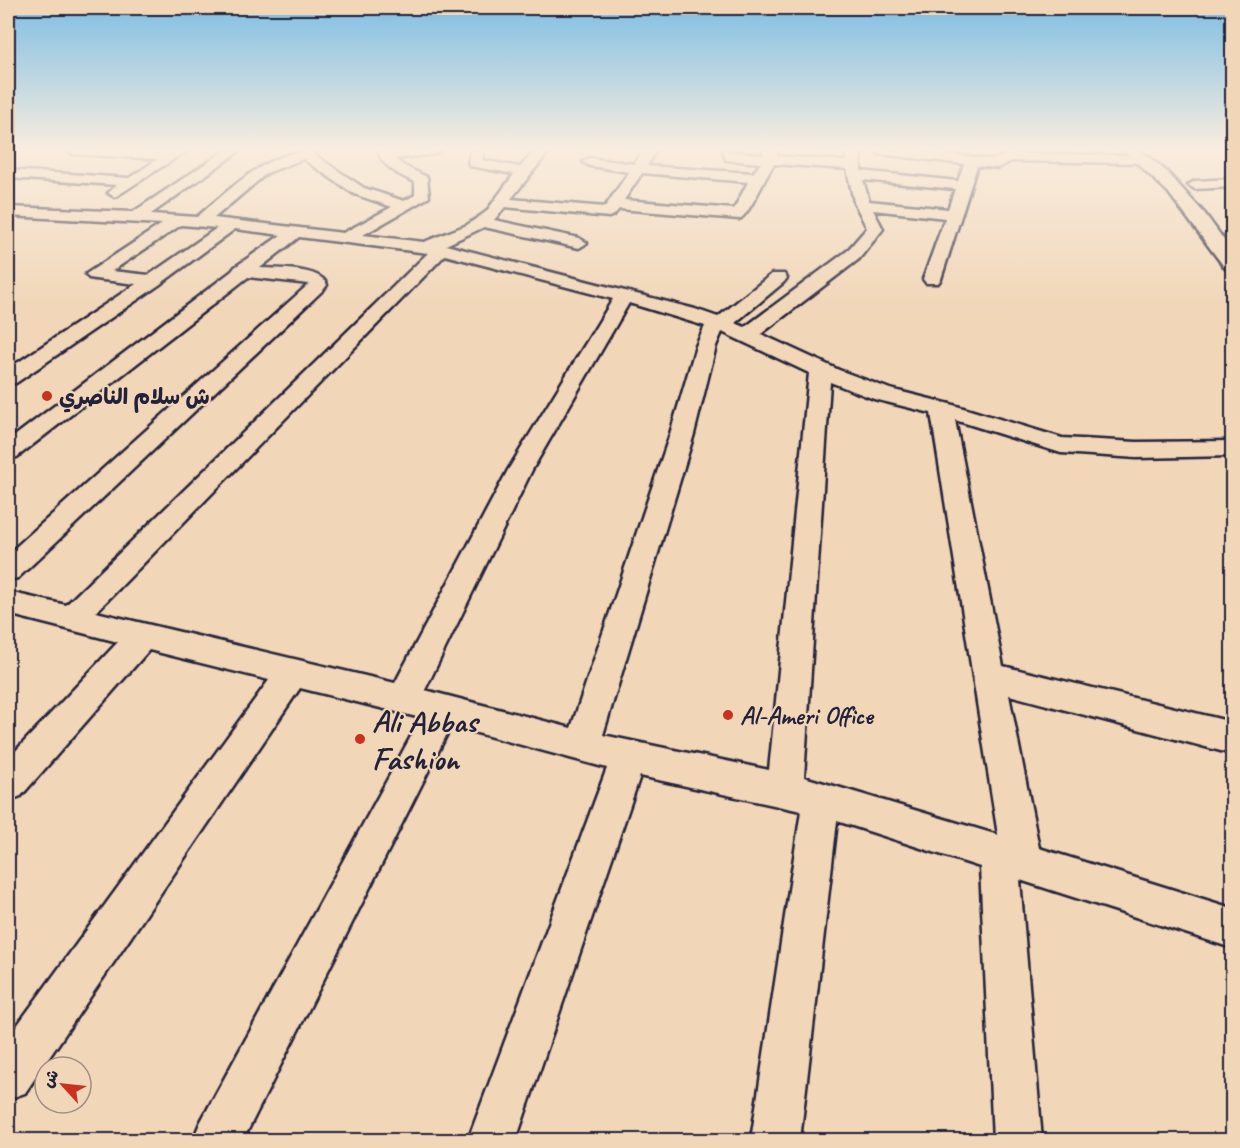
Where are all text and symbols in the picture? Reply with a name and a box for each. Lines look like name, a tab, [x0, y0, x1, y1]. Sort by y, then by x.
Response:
place label: ش سلام الناصري	[59, 383, 210, 413]
marker: ش سلام الناصري	[40, 389, 54, 403]
place label: Al-Ameri Office	[740, 699, 875, 732]
place label: Ali Abbas Fashion	[372, 701, 480, 779]
marker: Al-Ameri Office	[721, 708, 735, 722]
marker: Ali Abbas Fashion	[353, 732, 367, 746]
north arrow	[33, 1055, 93, 1115]
text: ش	[38, 1066, 63, 1091]

